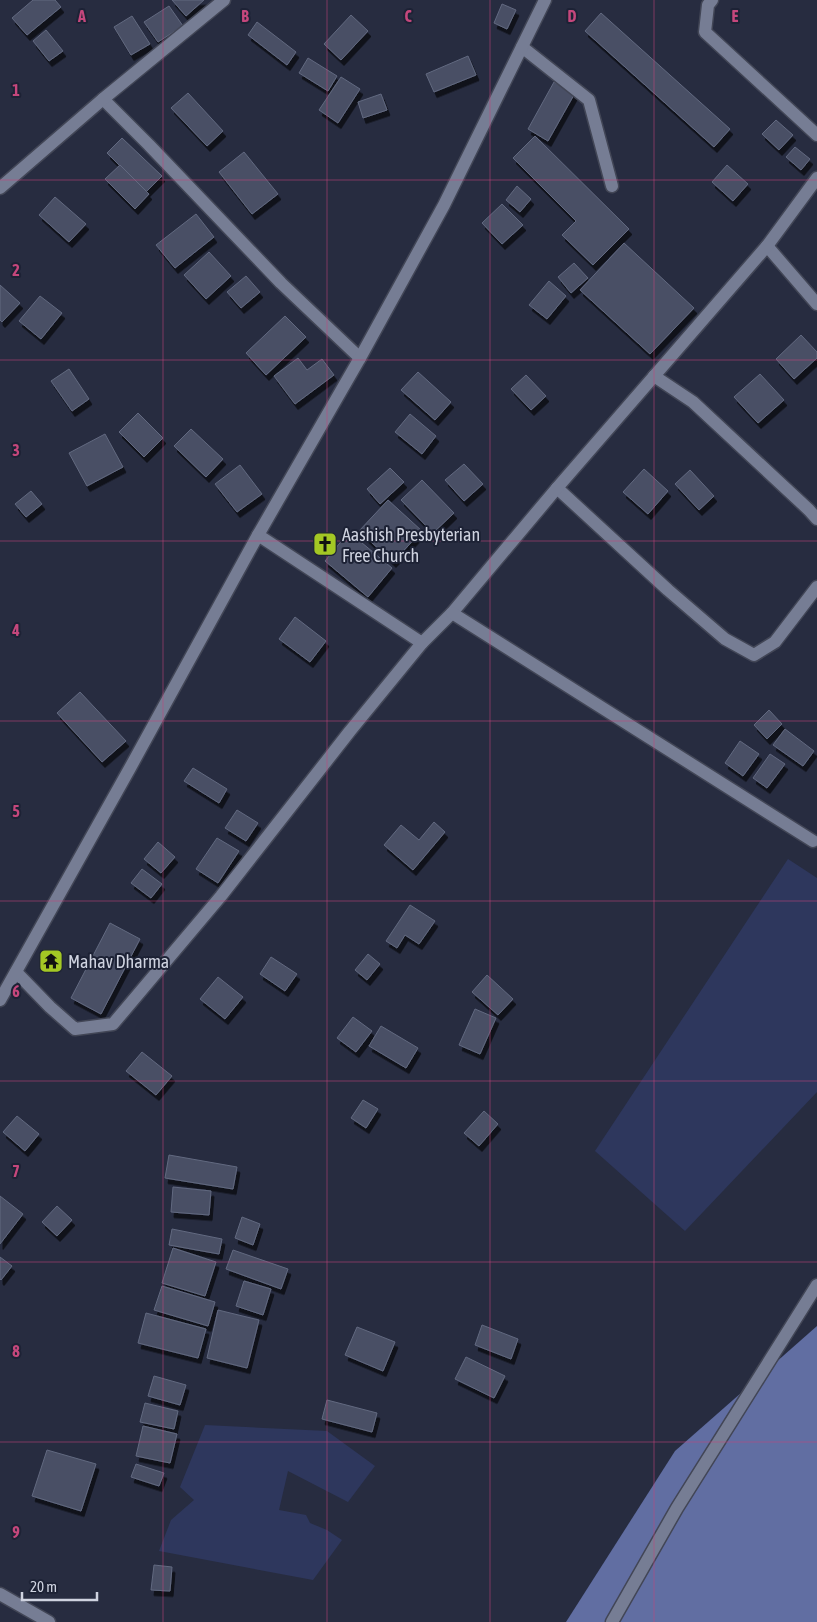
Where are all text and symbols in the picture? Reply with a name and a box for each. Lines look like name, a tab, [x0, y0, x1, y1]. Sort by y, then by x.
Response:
text: A	[77, 7, 86, 25]
text: B	[241, 7, 249, 25]
text: C	[404, 7, 412, 25]
text: D	[568, 7, 577, 25]
text: E	[732, 7, 739, 25]
text: 1	[12, 81, 20, 99]
text: 2	[12, 261, 20, 279]
text: 3	[12, 441, 20, 459]
place label: Aashish Presbyterian Free Church	[342, 524, 480, 566]
church icon: Aashish Presbyterian Free Church	[312, 531, 338, 557]
text: 4	[11, 621, 20, 639]
text: 5	[12, 802, 20, 820]
temple icon: Mahav Dharma	[38, 948, 64, 974]
place label: Mahav Dharma	[68, 951, 169, 972]
text: 6	[12, 982, 20, 1000]
text: 7	[12, 1162, 20, 1180]
text: 8	[12, 1342, 20, 1360]
text: 9	[12, 1523, 20, 1541]
scale bar	[22, 1570, 98, 1602]
text: 20 m	[30, 1578, 57, 1595]

